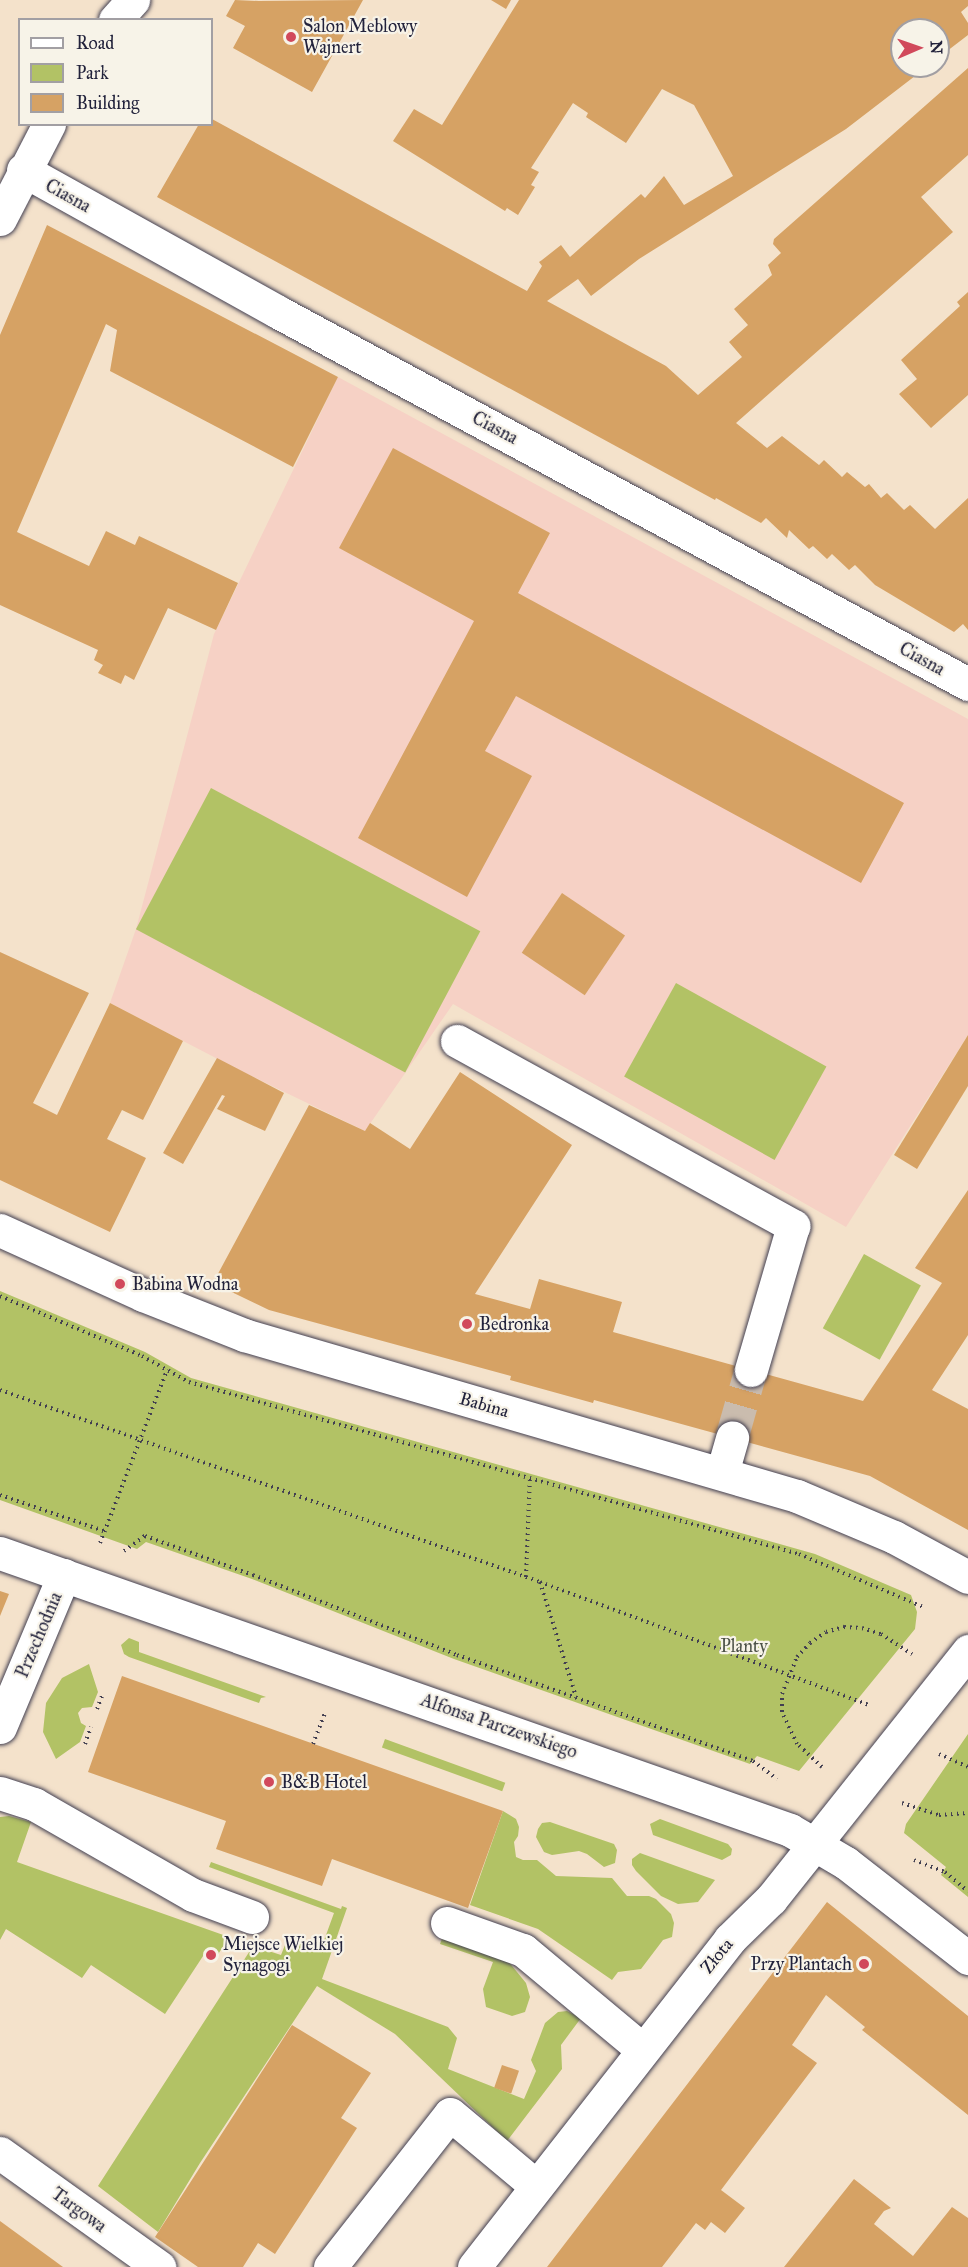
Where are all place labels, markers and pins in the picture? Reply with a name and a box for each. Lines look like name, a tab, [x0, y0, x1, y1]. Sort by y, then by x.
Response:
place label: Salon Meblowy Wajnert	[303, 16, 417, 58]
marker: Salon Meblowy Wajnert	[284, 30, 298, 44]
place label: Babina Wodna	[132, 1273, 238, 1295]
marker: Babina Wodna	[113, 1277, 127, 1291]
place label: Bedronka	[479, 1313, 549, 1335]
marker: Bedronka	[460, 1317, 474, 1331]
place label: B&B Hotel	[281, 1771, 367, 1793]
marker: B&B Hotel	[262, 1775, 276, 1789]
place label: Miejsce Wielkiej Synagogi	[223, 1934, 343, 1976]
marker: Miejsce Wielkiej Synagogi	[204, 1948, 218, 1962]
place label: Przy Plantach	[750, 1953, 852, 1975]
marker: Przy Plantach	[857, 1957, 871, 1971]

